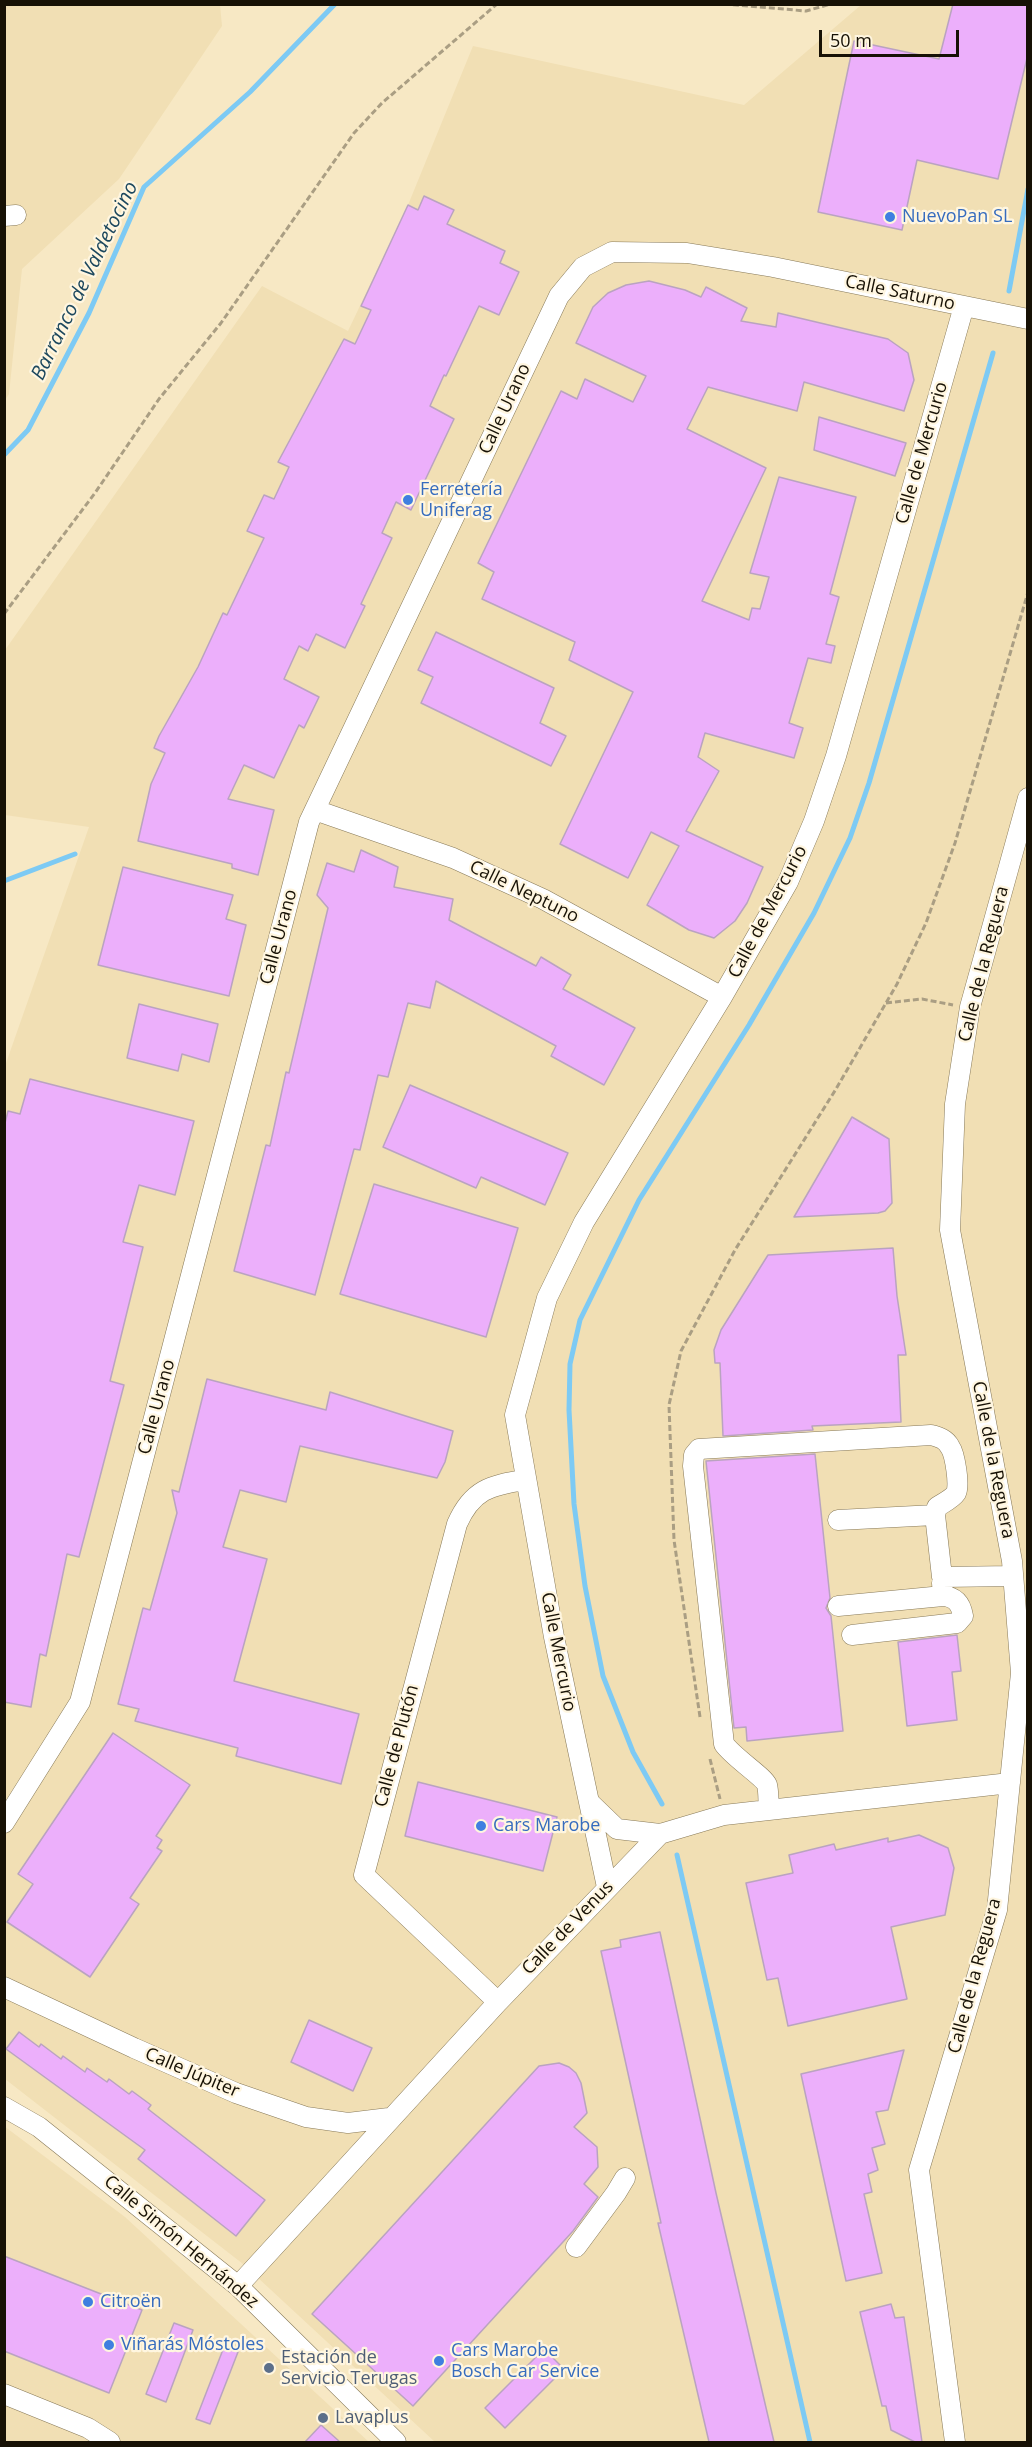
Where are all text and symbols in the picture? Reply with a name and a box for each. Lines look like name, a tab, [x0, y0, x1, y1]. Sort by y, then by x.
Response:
scale bar	[822, 18, 962, 56]
text: 50 m	[830, 28, 872, 52]
water label: Barranco de Valdetocino	[26, 178, 144, 384]
place label: NuevoPan SL	[902, 206, 1012, 228]
marker: NuevoPan SL	[883, 210, 897, 224]
street label: Calle Saturno	[843, 271, 957, 315]
street label: Calle Urano	[475, 360, 535, 458]
street label: Calle de Mercurio	[891, 379, 953, 527]
place label: Ferretería Uniferag	[420, 479, 503, 522]
marker: Ferretería Uniferag	[401, 493, 415, 507]
street label: Calle de Mercurio	[724, 842, 812, 982]
street label: Calle Neptuno	[466, 856, 582, 928]
street label: Calle de la Reguera	[954, 884, 1014, 1044]
street label: Calle Urano	[256, 887, 302, 987]
street label: Calle Urano	[134, 1357, 180, 1457]
street label: Calle de la Reguera	[967, 1380, 1019, 1540]
street label: Calle Mercurio	[536, 1590, 580, 1714]
street label: Calle de Plutón	[370, 1682, 424, 1810]
place label: Cars Marobe	[493, 1815, 600, 1837]
marker: Cars Marobe	[474, 1819, 488, 1833]
street label: Calle de Venus	[518, 1876, 618, 1980]
street label: Calle de la Reguera	[944, 1896, 1006, 2056]
street label: Calle Júpiter	[142, 2043, 242, 2103]
street label: Calle Simón Hernández	[99, 2171, 263, 2313]
place label: Citroën	[100, 2291, 162, 2313]
marker: Citroën	[81, 2295, 95, 2309]
place label: Viñarás Móstoles	[121, 2334, 264, 2356]
marker: Viñarás Móstoles	[102, 2338, 116, 2352]
place label: Cars Marobe Bosch Car Service	[451, 2340, 599, 2382]
place label: Estación de Servicio Terugas	[281, 2347, 417, 2390]
marker: Cars Marobe Bosch Car Service	[432, 2354, 446, 2368]
marker: Estación de Servicio Terugas	[262, 2361, 276, 2375]
place label: Lavaplus	[335, 2407, 409, 2429]
marker: Lavaplus	[316, 2411, 330, 2425]

